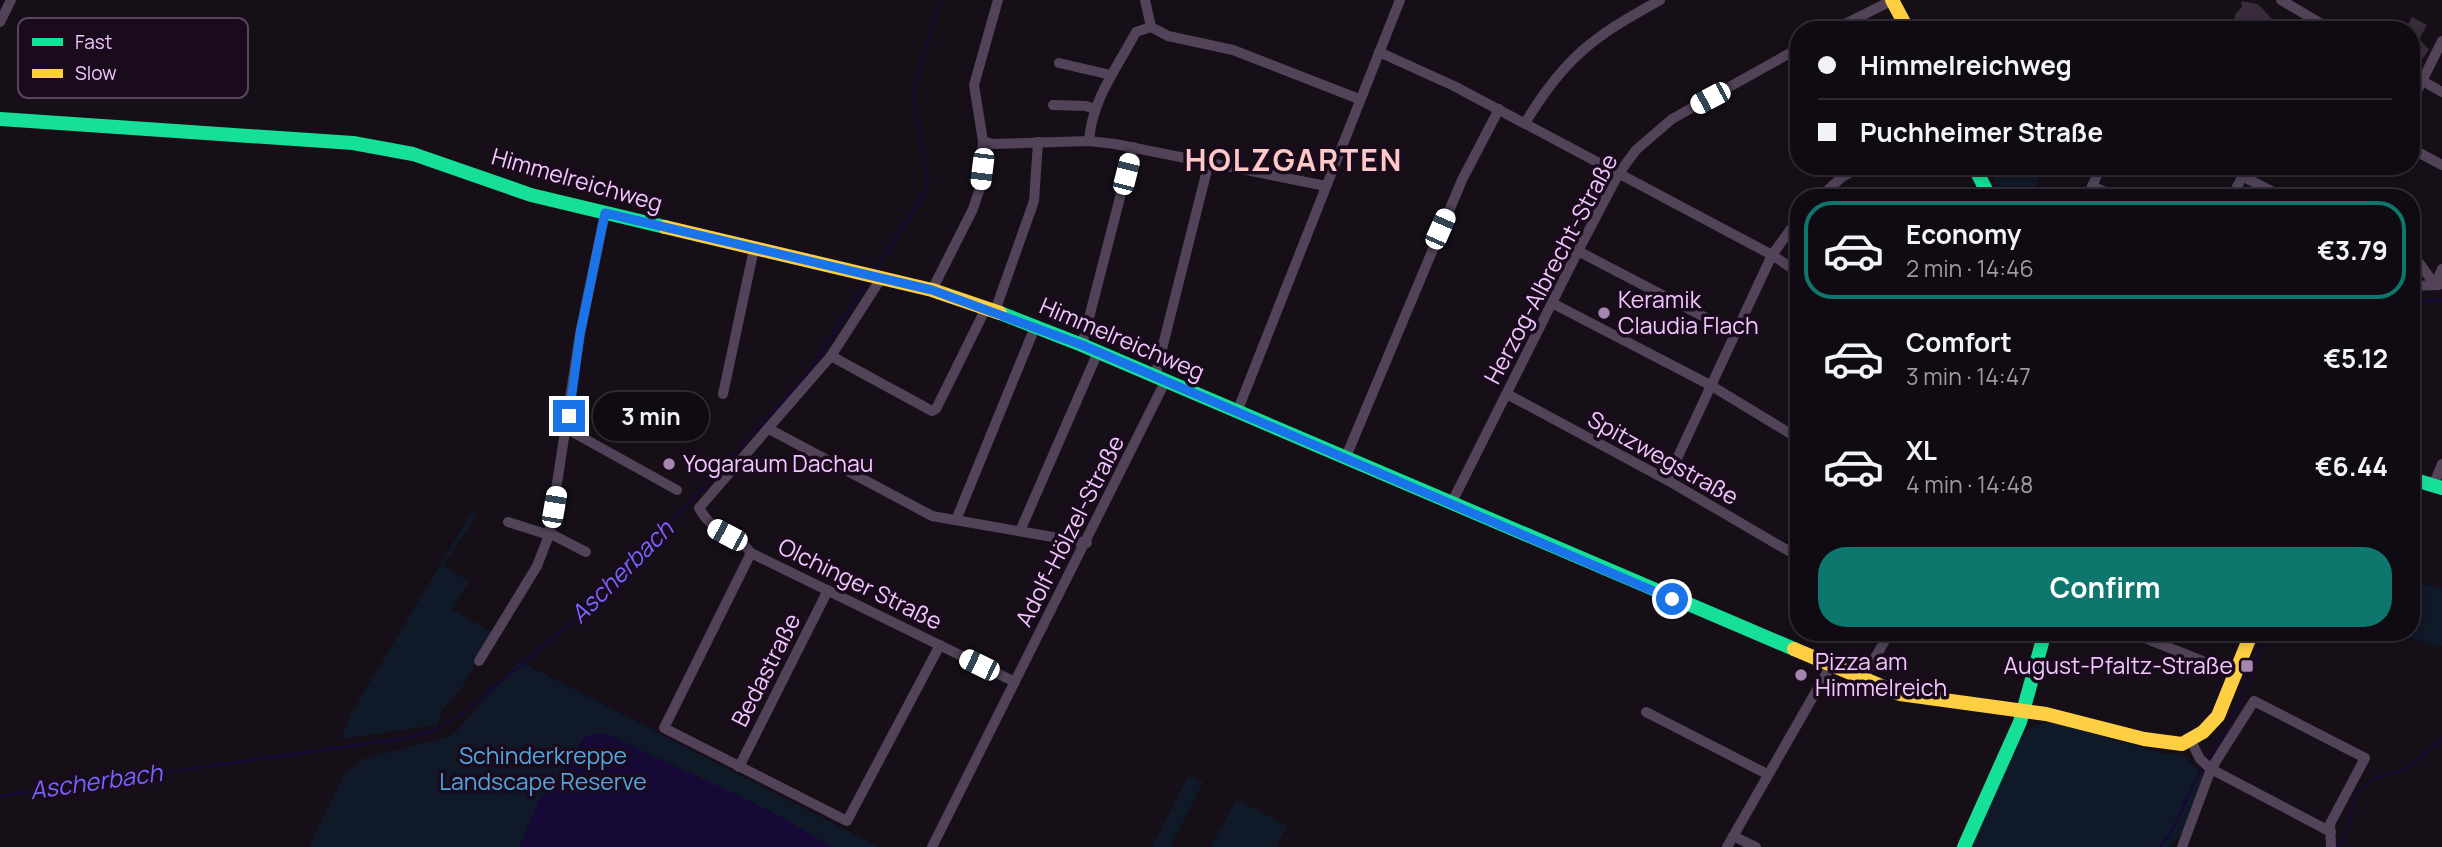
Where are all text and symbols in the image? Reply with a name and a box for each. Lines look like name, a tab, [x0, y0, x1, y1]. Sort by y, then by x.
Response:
legend	[18, 18, 248, 98]
text: Fast	[75, 29, 112, 55]
text: Himmelreichweg	[1860, 47, 2072, 83]
text: Slow	[75, 60, 117, 86]
car	[1687, 79, 1734, 117]
text: Puchheimer Straße	[1860, 114, 2103, 150]
street label: Himmelreichweg	[488, 139, 666, 219]
district label: HOLZGARTEN	[1185, 139, 1403, 180]
car	[970, 147, 995, 191]
street label: Herzog-Albrecht-Straße	[1476, 148, 1625, 389]
car	[1111, 151, 1142, 197]
car	[1422, 206, 1459, 252]
text: Economy	[1906, 216, 2021, 252]
icon: car	[1822, 219, 1885, 282]
text: €3.79	[2317, 232, 2388, 268]
text: 2 min · 14:46	[1906, 252, 2034, 284]
place label: Keramik Claudia Flach	[1618, 283, 1759, 341]
street label: Himmelreichweg	[1035, 289, 1210, 387]
marker: Keramik Claudia Flach	[1596, 305, 1612, 321]
text: Comfort	[1906, 324, 2012, 360]
icon: car	[1822, 327, 1885, 390]
text: €5.12	[2323, 340, 2388, 376]
text: 3 min · 14:47	[1906, 360, 2031, 392]
callout: 3 min	[594, 392, 709, 440]
route end	[553, 400, 585, 432]
text: 3 min	[621, 400, 681, 432]
street label: Spitzwegstraße	[1582, 402, 1745, 512]
street label: Adolf-Hölzel-Straße	[1007, 429, 1131, 632]
text: XL	[1906, 432, 1937, 468]
icon: car	[1822, 435, 1885, 498]
place label: Yogaraum Dachau	[683, 447, 873, 479]
text: €6.44	[2315, 448, 2388, 484]
marker: Yogaraum Dachau	[661, 456, 677, 472]
text: 4 min · 14:48	[1906, 468, 2033, 500]
car	[541, 484, 568, 530]
water label: Ascherbach	[562, 512, 680, 630]
car	[704, 516, 751, 554]
street label: Olchinger Straße	[773, 530, 948, 637]
button: Confirm	[1818, 547, 2392, 627]
route start	[1656, 583, 1688, 615]
street label: Bedastraße	[723, 607, 807, 732]
place label: Pizza am Himmelreich	[1815, 645, 1947, 703]
car	[956, 646, 1003, 684]
place label: August-Pfaltz-Straße	[2004, 649, 2233, 681]
marker: August-Pfaltz-Straße	[2239, 658, 2255, 674]
marker: Pizza am Himmelreich	[1793, 667, 1809, 683]
park label: Schinderkreppe Landscape Reserve	[439, 739, 647, 797]
water label: Ascherbach	[28, 755, 165, 806]

